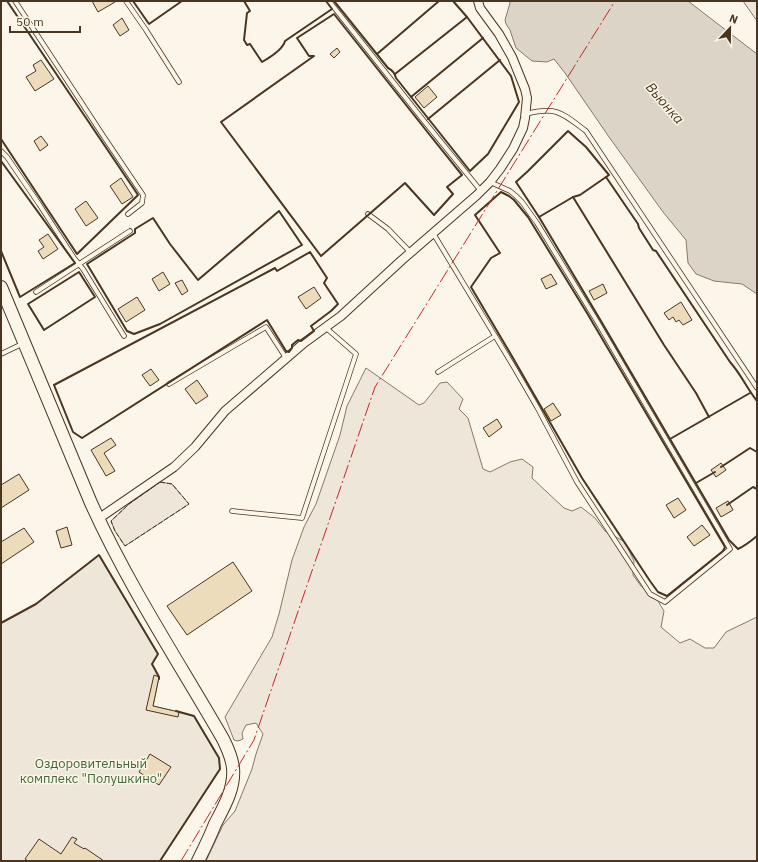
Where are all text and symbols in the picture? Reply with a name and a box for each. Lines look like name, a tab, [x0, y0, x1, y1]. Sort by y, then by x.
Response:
scale bar	[10, 8, 80, 34]
north arrow	[710, 8, 750, 48]
text: N	[727, 11, 740, 27]
text: 50 m	[16, 14, 44, 29]
water label: Вьюнка	[642, 78, 688, 128]
park label: Оздоровительный комплекс "Полушкино"	[20, 755, 162, 787]

